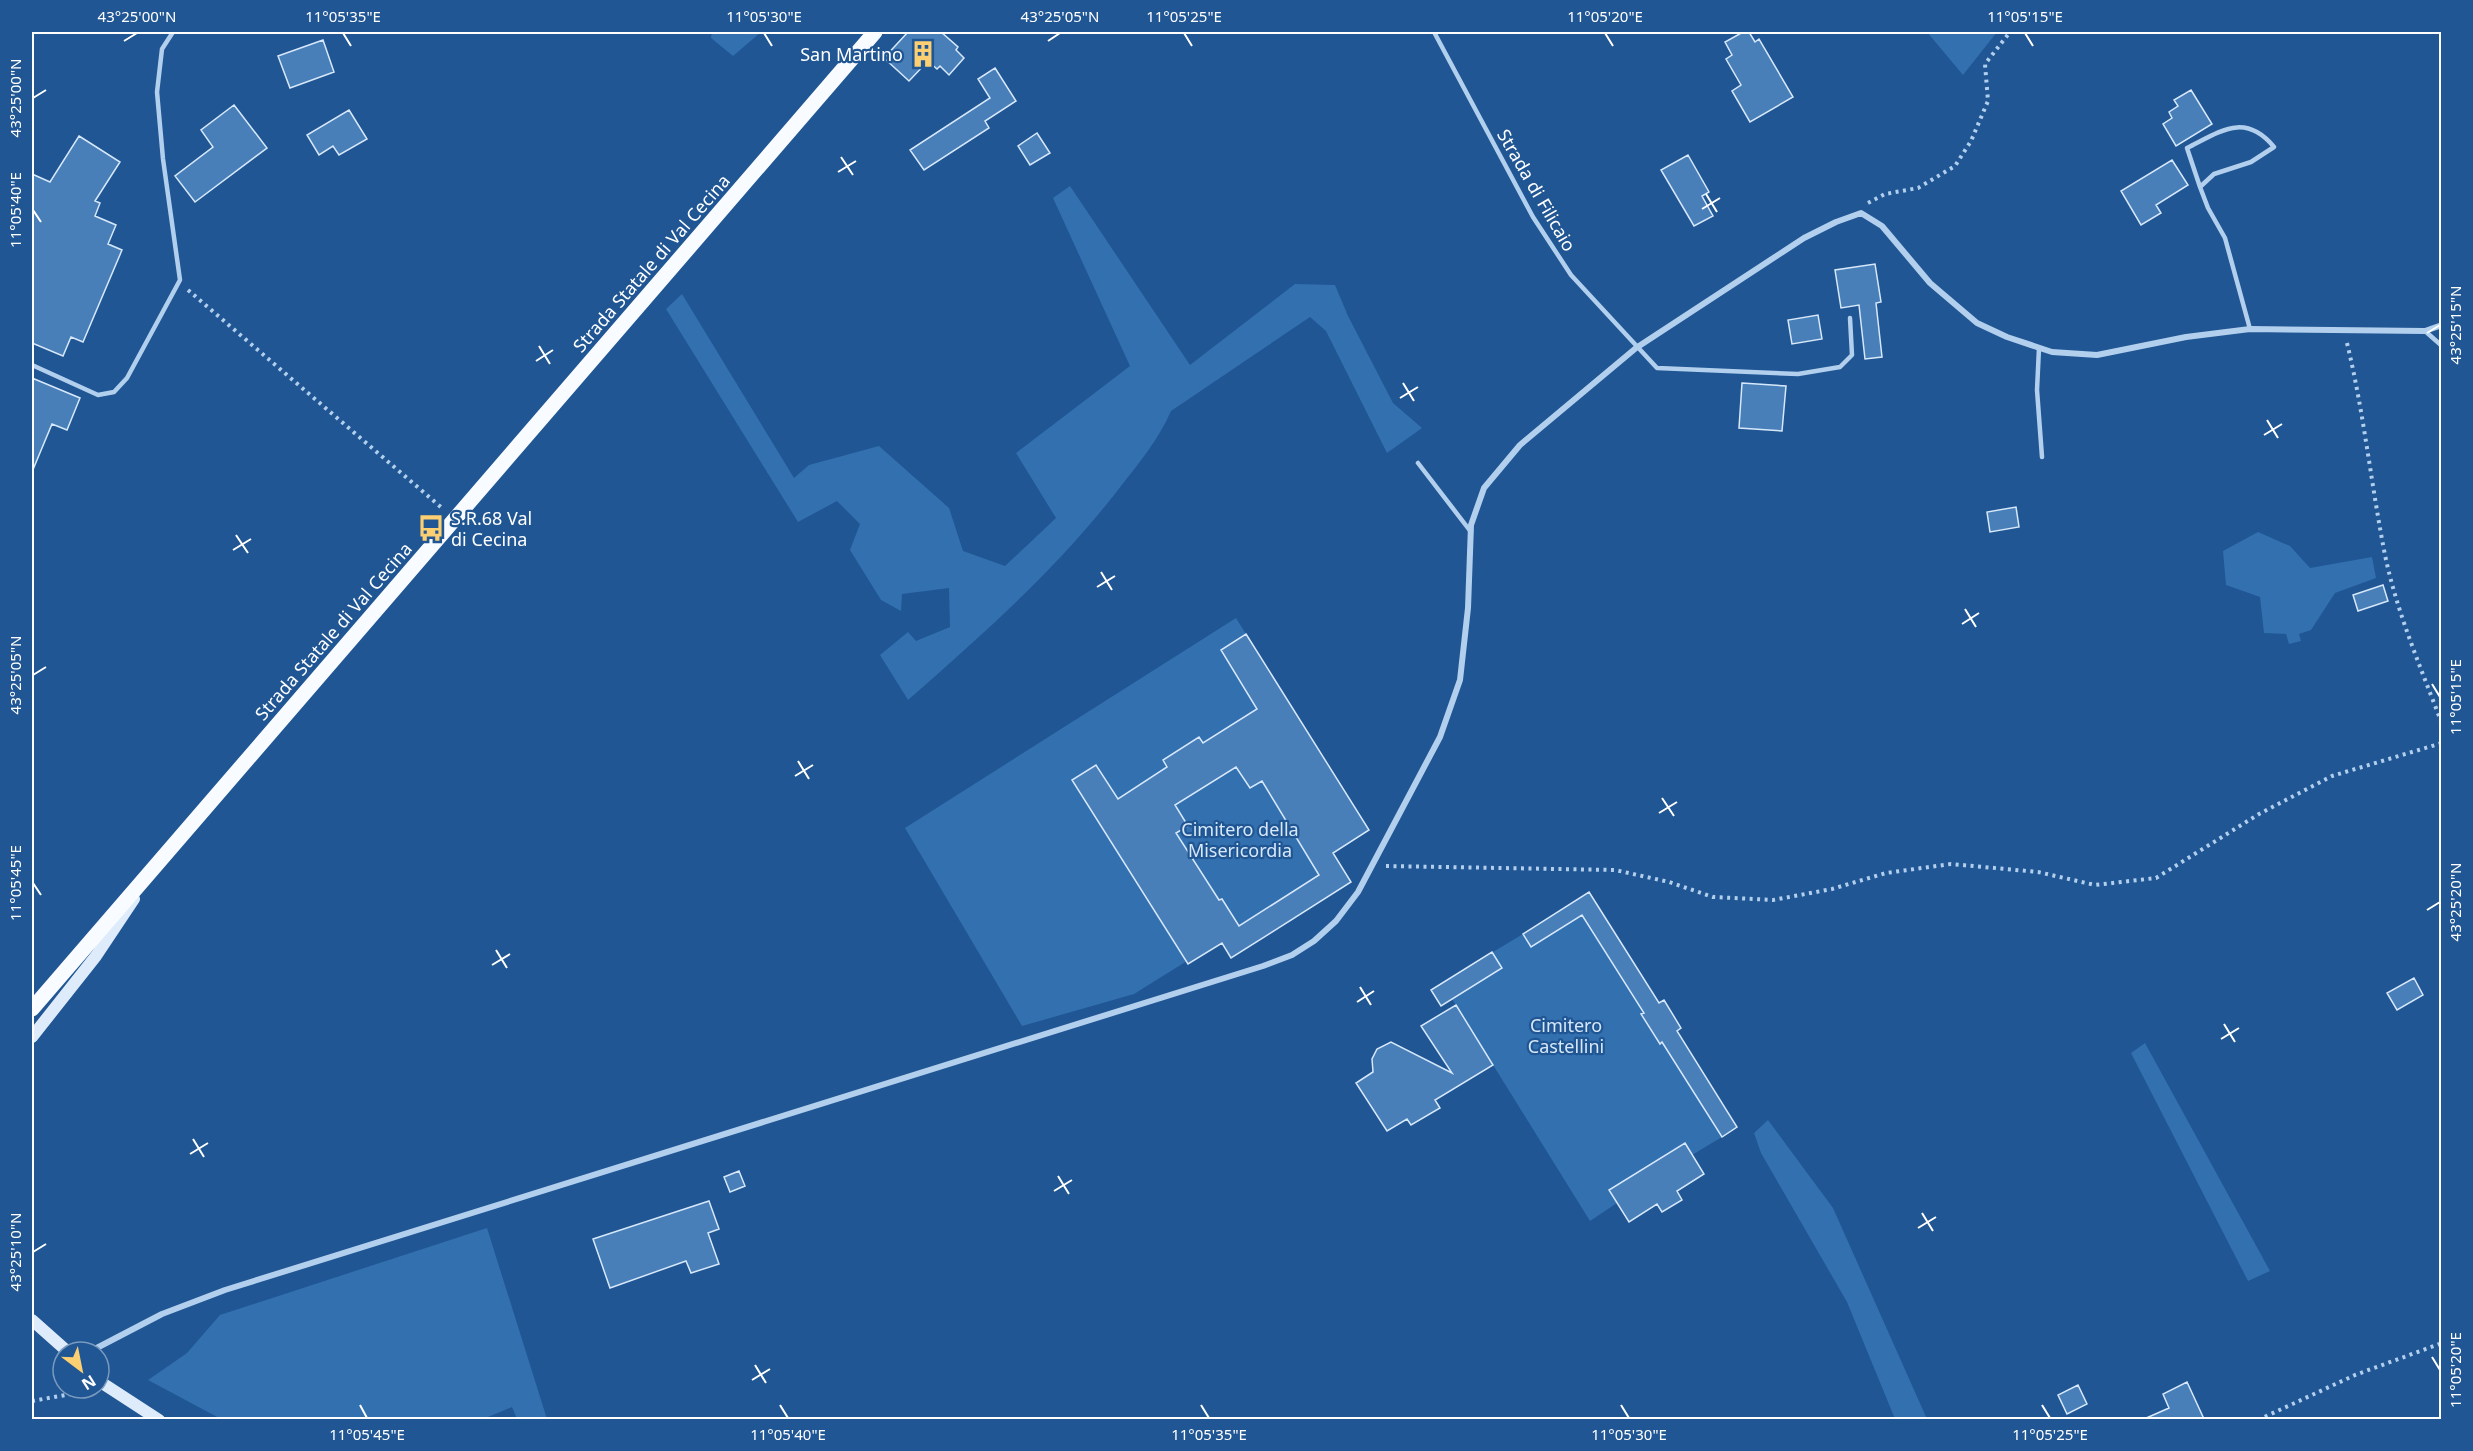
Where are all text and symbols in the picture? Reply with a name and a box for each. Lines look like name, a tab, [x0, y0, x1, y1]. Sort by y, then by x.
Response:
text: 43°25'00"N	[98, 6, 176, 26]
text: 11°05'35"E	[305, 6, 381, 26]
text: 11°05'30"E	[726, 6, 802, 26]
text: 43°25'05"N	[1021, 6, 1099, 26]
text: 11°05'25"E	[1146, 6, 1222, 26]
text: 11°05'20"E	[1567, 6, 1643, 26]
text: 11°05'15"E	[1987, 6, 2063, 26]
building icon: San Martino	[908, 39, 938, 69]
place label: San Martino	[800, 42, 903, 66]
text: 43°25'00"N	[5, 59, 25, 137]
street label: Strada di Filicaio	[1492, 125, 1582, 255]
street label: Strada Statale di Val Cecina	[567, 169, 735, 357]
text: 11°05'40"E	[5, 172, 25, 248]
text: 43°25'15"N	[2445, 286, 2465, 364]
place label: S.R.68 Val di Cecina	[451, 506, 532, 551]
bus stop icon: S.R.68 Val di Cecina	[416, 513, 446, 543]
street label: Strada Statale di Val Cecina	[249, 537, 417, 725]
text: 43°25'05"N	[5, 636, 25, 714]
text: 11°05'15"E	[2445, 659, 2465, 735]
park label: Cimitero della Misericordia	[1181, 817, 1299, 862]
text: 11°05'45"E	[5, 845, 25, 921]
text: 43°25'20"N	[2445, 863, 2465, 941]
park label: Cimitero Castellini	[1528, 1013, 1604, 1058]
text: 43°25'10"N	[5, 1213, 25, 1291]
text: 11°05'20"E	[2445, 1332, 2465, 1408]
north arrow	[51, 1340, 111, 1400]
text: N	[78, 1370, 100, 1395]
text: 11°05'45"E	[329, 1424, 405, 1444]
text: 11°05'40"E	[750, 1424, 826, 1444]
text: 11°05'35"E	[1171, 1424, 1247, 1444]
text: 11°05'30"E	[1591, 1424, 1667, 1444]
text: 11°05'25"E	[2012, 1424, 2088, 1444]

